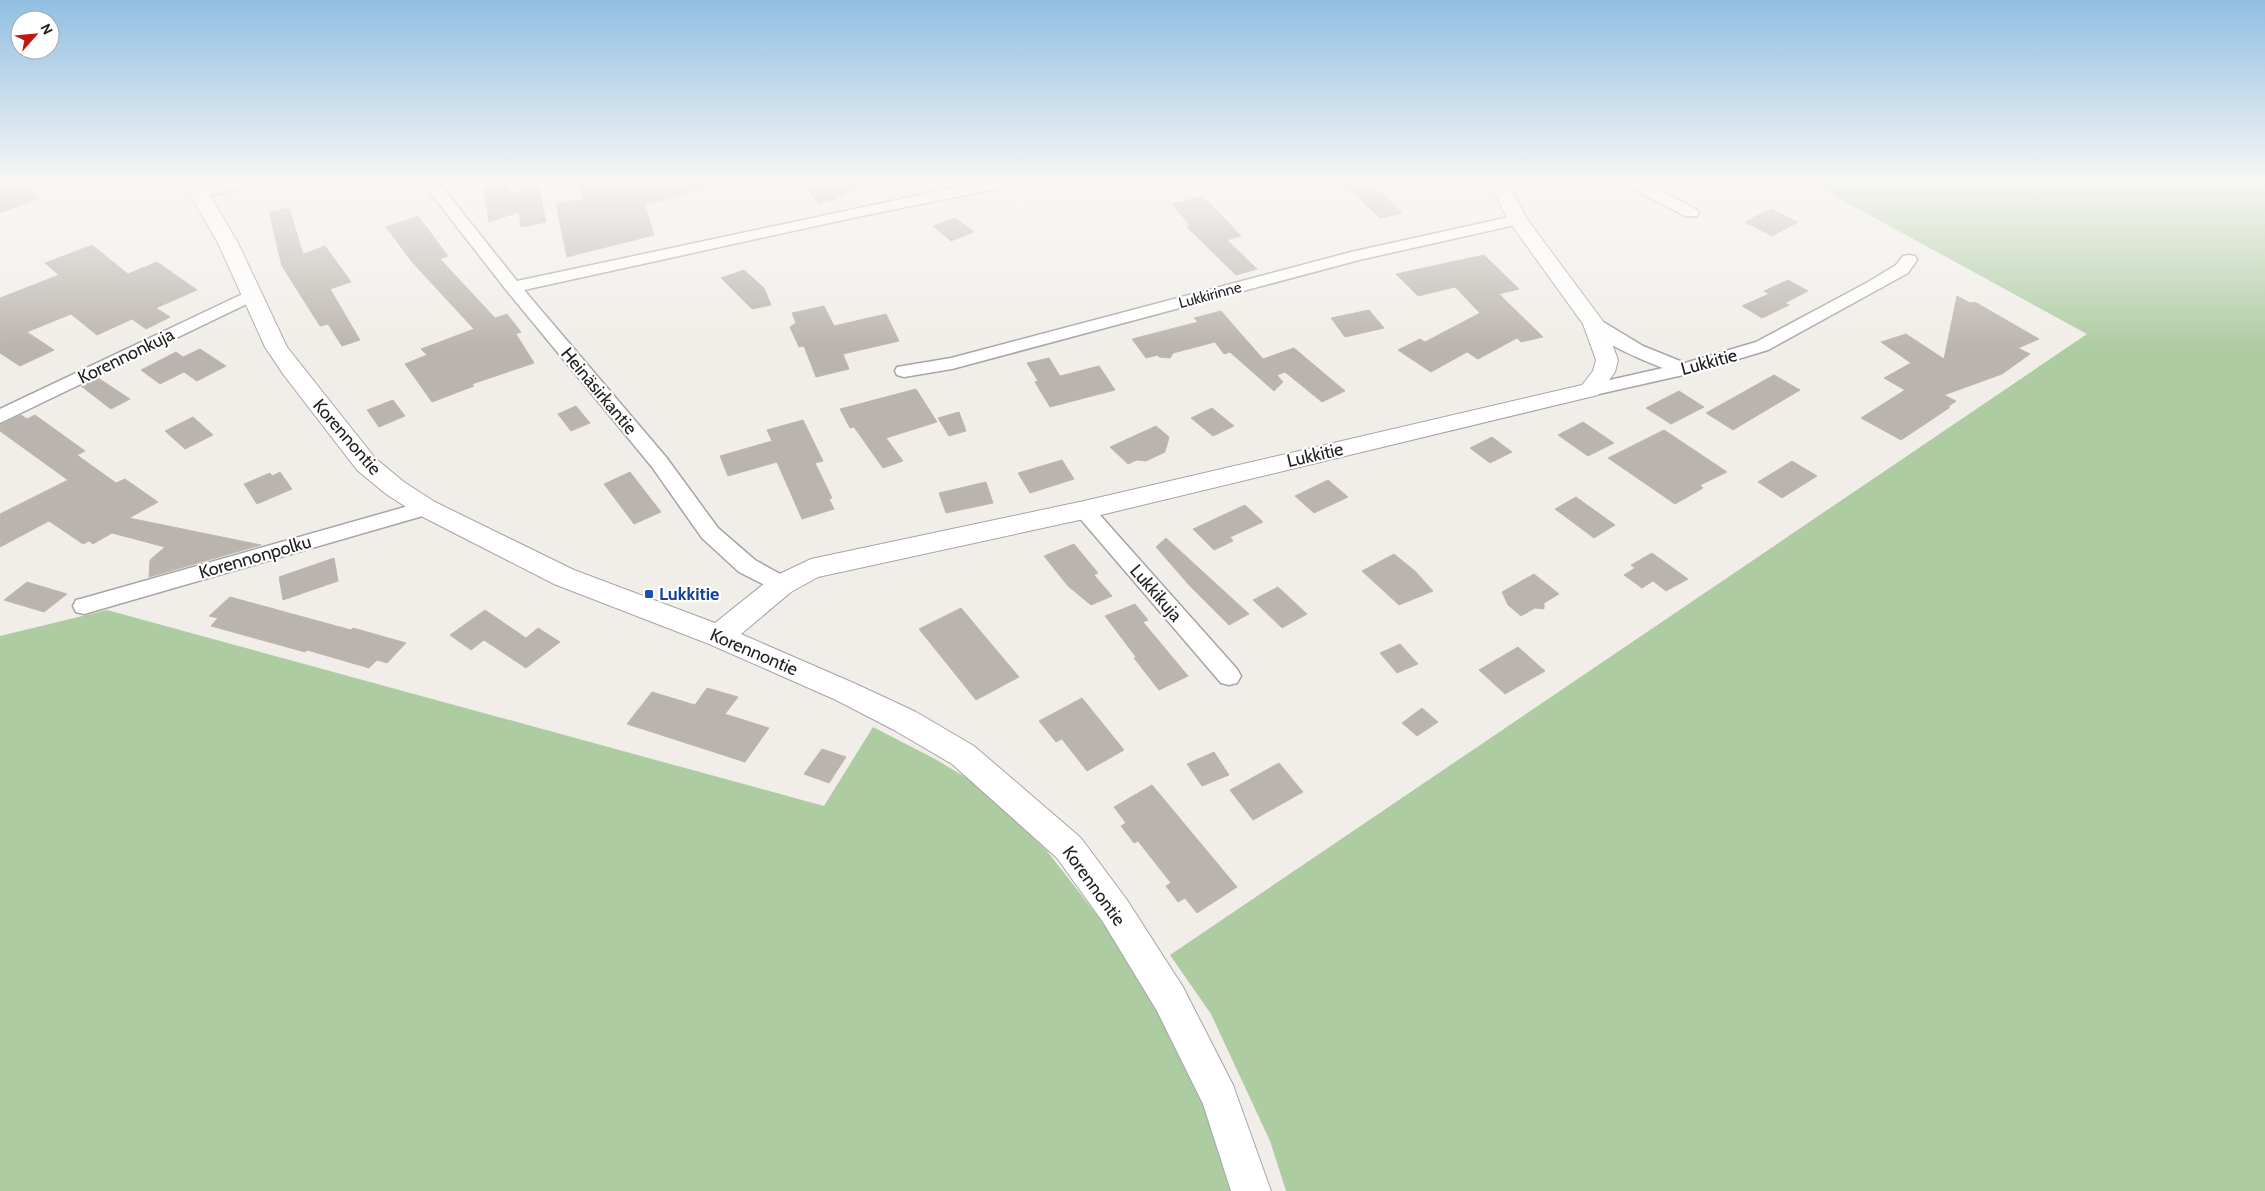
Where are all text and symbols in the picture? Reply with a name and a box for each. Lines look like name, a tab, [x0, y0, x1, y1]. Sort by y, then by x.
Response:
north arrow	[10, 10, 60, 60]
text: N	[36, 21, 57, 38]
street label: Lukkirinne	[1177, 278, 1244, 312]
street label: Korennonkuja	[74, 323, 178, 389]
street label: Heinäsirkantie	[556, 343, 642, 439]
street label: Lukkitie	[1678, 344, 1740, 380]
street label: Korennontie	[308, 395, 386, 479]
street label: Lukkitie	[1285, 438, 1345, 472]
street label: Korennonpolku	[196, 530, 314, 584]
street label: Lukkikuja	[1125, 560, 1187, 626]
place label: Lukkitie	[659, 583, 719, 605]
marker: Lukkitie	[643, 588, 655, 600]
street label: Korennontie	[707, 624, 801, 680]
street label: Korennontie	[1058, 842, 1130, 930]

